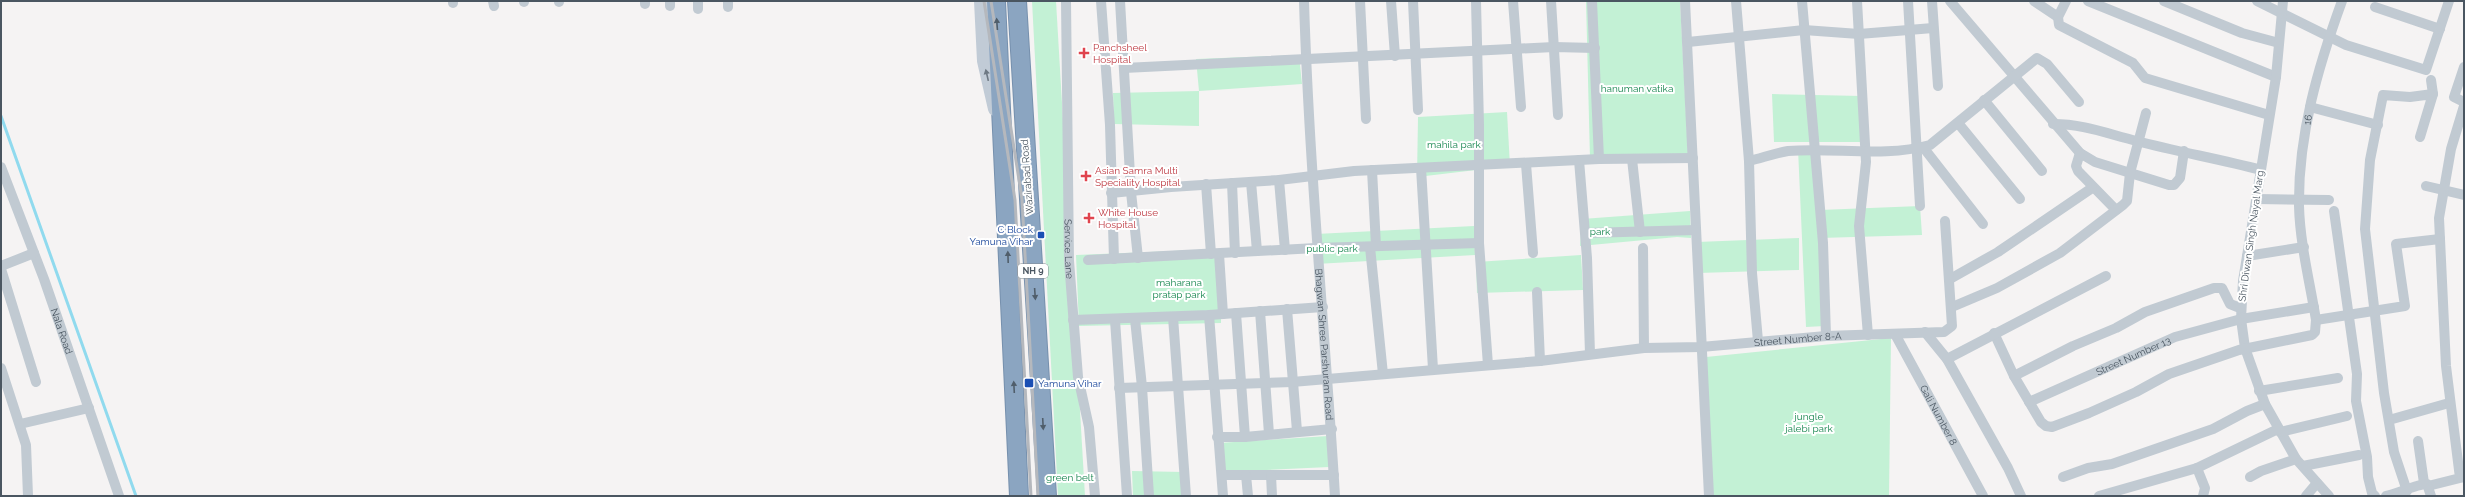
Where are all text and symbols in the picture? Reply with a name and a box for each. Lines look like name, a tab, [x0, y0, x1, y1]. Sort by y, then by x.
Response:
one-way arrow	[994, 17, 1000, 30]
place label: Panchsheel Hospital	[1093, 42, 1147, 65]
marker: Panchsheel Hospital	[1078, 47, 1090, 59]
one-way arrow	[984, 69, 990, 81]
park label: hanuman vatika	[1601, 83, 1673, 94]
street label: 16	[2301, 113, 2314, 126]
street label: Wazirabad Road	[1019, 139, 1035, 215]
park label: mahila park	[1427, 139, 1482, 150]
place label: Asian Samra Multi Speciality Hospital	[1095, 165, 1180, 188]
marker: Asian Samra Multi Speciality Hospital	[1080, 170, 1092, 182]
street label: Shri Diwan Singh Nayal Marg	[2236, 170, 2266, 302]
place label: White House Hospital	[1098, 207, 1158, 230]
marker: White House Hospital	[1083, 212, 1095, 224]
street label: Service Lane	[1063, 219, 1076, 279]
place label: C Block Yamuna Vihar	[970, 224, 1034, 247]
park label: park	[1590, 226, 1611, 237]
marker: C Block Yamuna Vihar	[1036, 230, 1046, 240]
park label: public park	[1306, 243, 1359, 254]
one-way arrow	[1004, 251, 1011, 263]
road number: NH 9	[1018, 264, 1048, 278]
street label: Bhagwan Shree Parshuram Road	[1314, 268, 1336, 421]
park label: maharana pratap park	[1152, 277, 1206, 300]
one-way arrow	[1031, 288, 1038, 300]
street label: Nala Road	[49, 307, 75, 355]
street label: Street Number 8-A	[1754, 330, 1842, 348]
street label: Street Number 13	[2094, 334, 2172, 377]
marker: Yamuna Vihar	[1023, 377, 1035, 389]
place label: Yamuna Vihar	[1038, 378, 1102, 389]
one-way arrow	[1010, 381, 1017, 393]
street label: Gali Number 8	[1918, 383, 1960, 447]
park label: jungle jalebi park	[1783, 411, 1834, 434]
one-way arrow	[1039, 418, 1046, 430]
park label: green belt	[1046, 472, 1095, 483]

